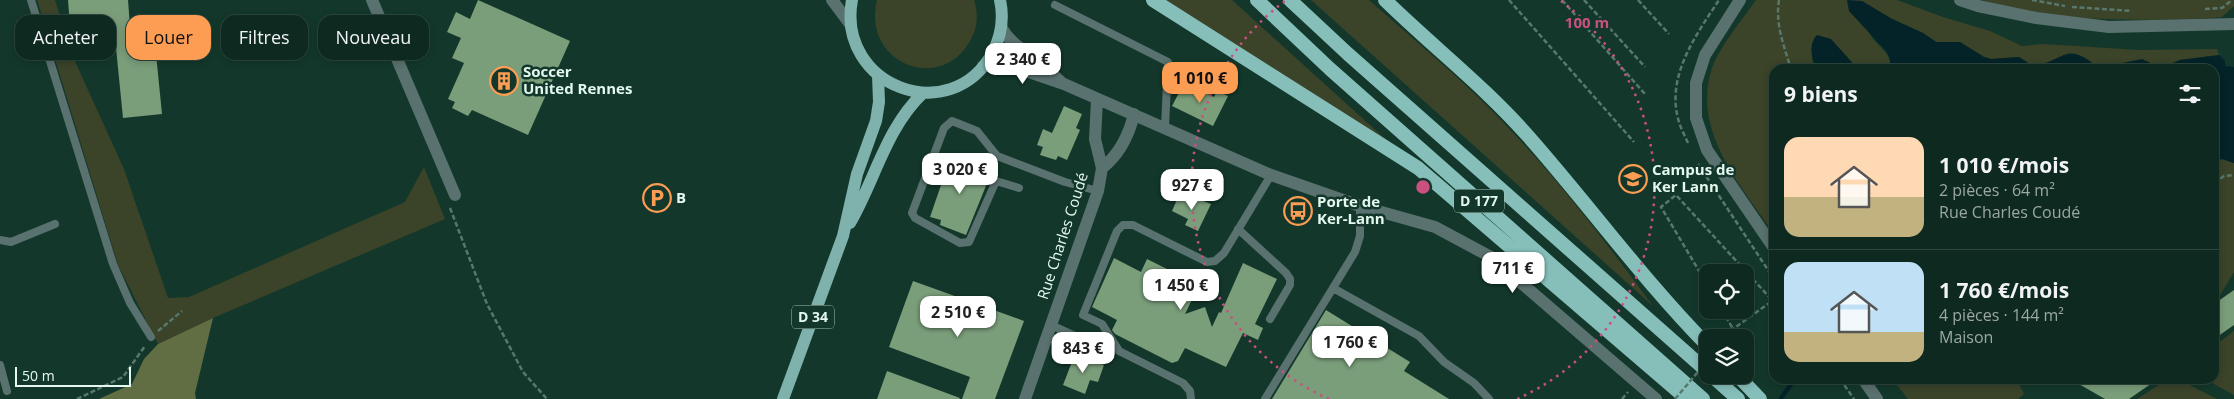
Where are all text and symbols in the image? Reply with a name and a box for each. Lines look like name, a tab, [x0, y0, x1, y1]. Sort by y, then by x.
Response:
text: 100 m	[1565, 12, 1609, 32]
chip: Acheter	[15, 15, 116, 60]
chip: Louer	[126, 15, 211, 60]
chip: Filtres	[221, 15, 308, 60]
chip: Nouveau	[318, 15, 429, 60]
pin: 2 340 €	[977, 42, 1069, 85]
text: 2 340 €	[996, 48, 1050, 70]
place label: Soccer United Rennes	[523, 61, 632, 98]
pin: 1 010 €	[1154, 62, 1246, 104]
building icon: Soccer United Rennes	[489, 66, 519, 96]
text: 1 010 €	[1173, 67, 1227, 89]
text: 9 biens	[1784, 80, 1858, 108]
icon: filters	[2176, 80, 2204, 108]
text: 1 010 €/mois	[1939, 151, 2069, 179]
pin: 3 020 €	[914, 152, 1006, 195]
icon: home	[1824, 157, 1884, 217]
text: 3 020 €	[933, 158, 987, 180]
place label: Campus de Ker Lann	[1652, 159, 1735, 196]
school or university icon: Campus de Ker Lann	[1618, 164, 1648, 194]
pin: 927 €	[1157, 168, 1227, 211]
street label: Rue Charles Coudé	[1032, 170, 1092, 302]
text: 927 €	[1172, 174, 1212, 196]
centre of rings	[1414, 178, 1432, 196]
text: 2 pièces · 64 m²	[1939, 179, 2055, 201]
parking icon: B	[642, 183, 672, 213]
place label: B	[676, 187, 686, 207]
road number: D 177	[1454, 190, 1504, 212]
place label: Porte de Ker-Lann	[1317, 191, 1385, 228]
bus stop icon: Porte de Ker-Lann	[1283, 196, 1313, 226]
text: Rue Charles Coudé	[1939, 201, 2080, 223]
pin: 711 €	[1478, 252, 1548, 294]
text: 711 €	[1493, 257, 1533, 279]
map controls	[1699, 264, 1754, 384]
button: locate	[1699, 264, 1754, 319]
pin: 1 450 €	[1135, 268, 1227, 311]
text: 1 450 €	[1154, 274, 1208, 296]
text: 1 760 €/mois	[1939, 276, 2069, 304]
icon: home	[1824, 282, 1884, 342]
pin: 2 510 €	[912, 296, 1004, 338]
text: 2 510 €	[931, 301, 985, 323]
text: 4 pièces · 144 m²	[1939, 304, 2064, 326]
road number: D 34	[792, 306, 834, 328]
pin: 1 760 €	[1304, 326, 1396, 368]
text: Maison	[1939, 326, 1993, 348]
button: layers	[1699, 329, 1754, 384]
text: 1 760 €	[1323, 331, 1377, 353]
pin: 843 €	[1048, 332, 1118, 374]
text: 843 €	[1063, 337, 1103, 359]
scale bar	[15, 364, 131, 387]
text: 50 m	[22, 366, 55, 385]

